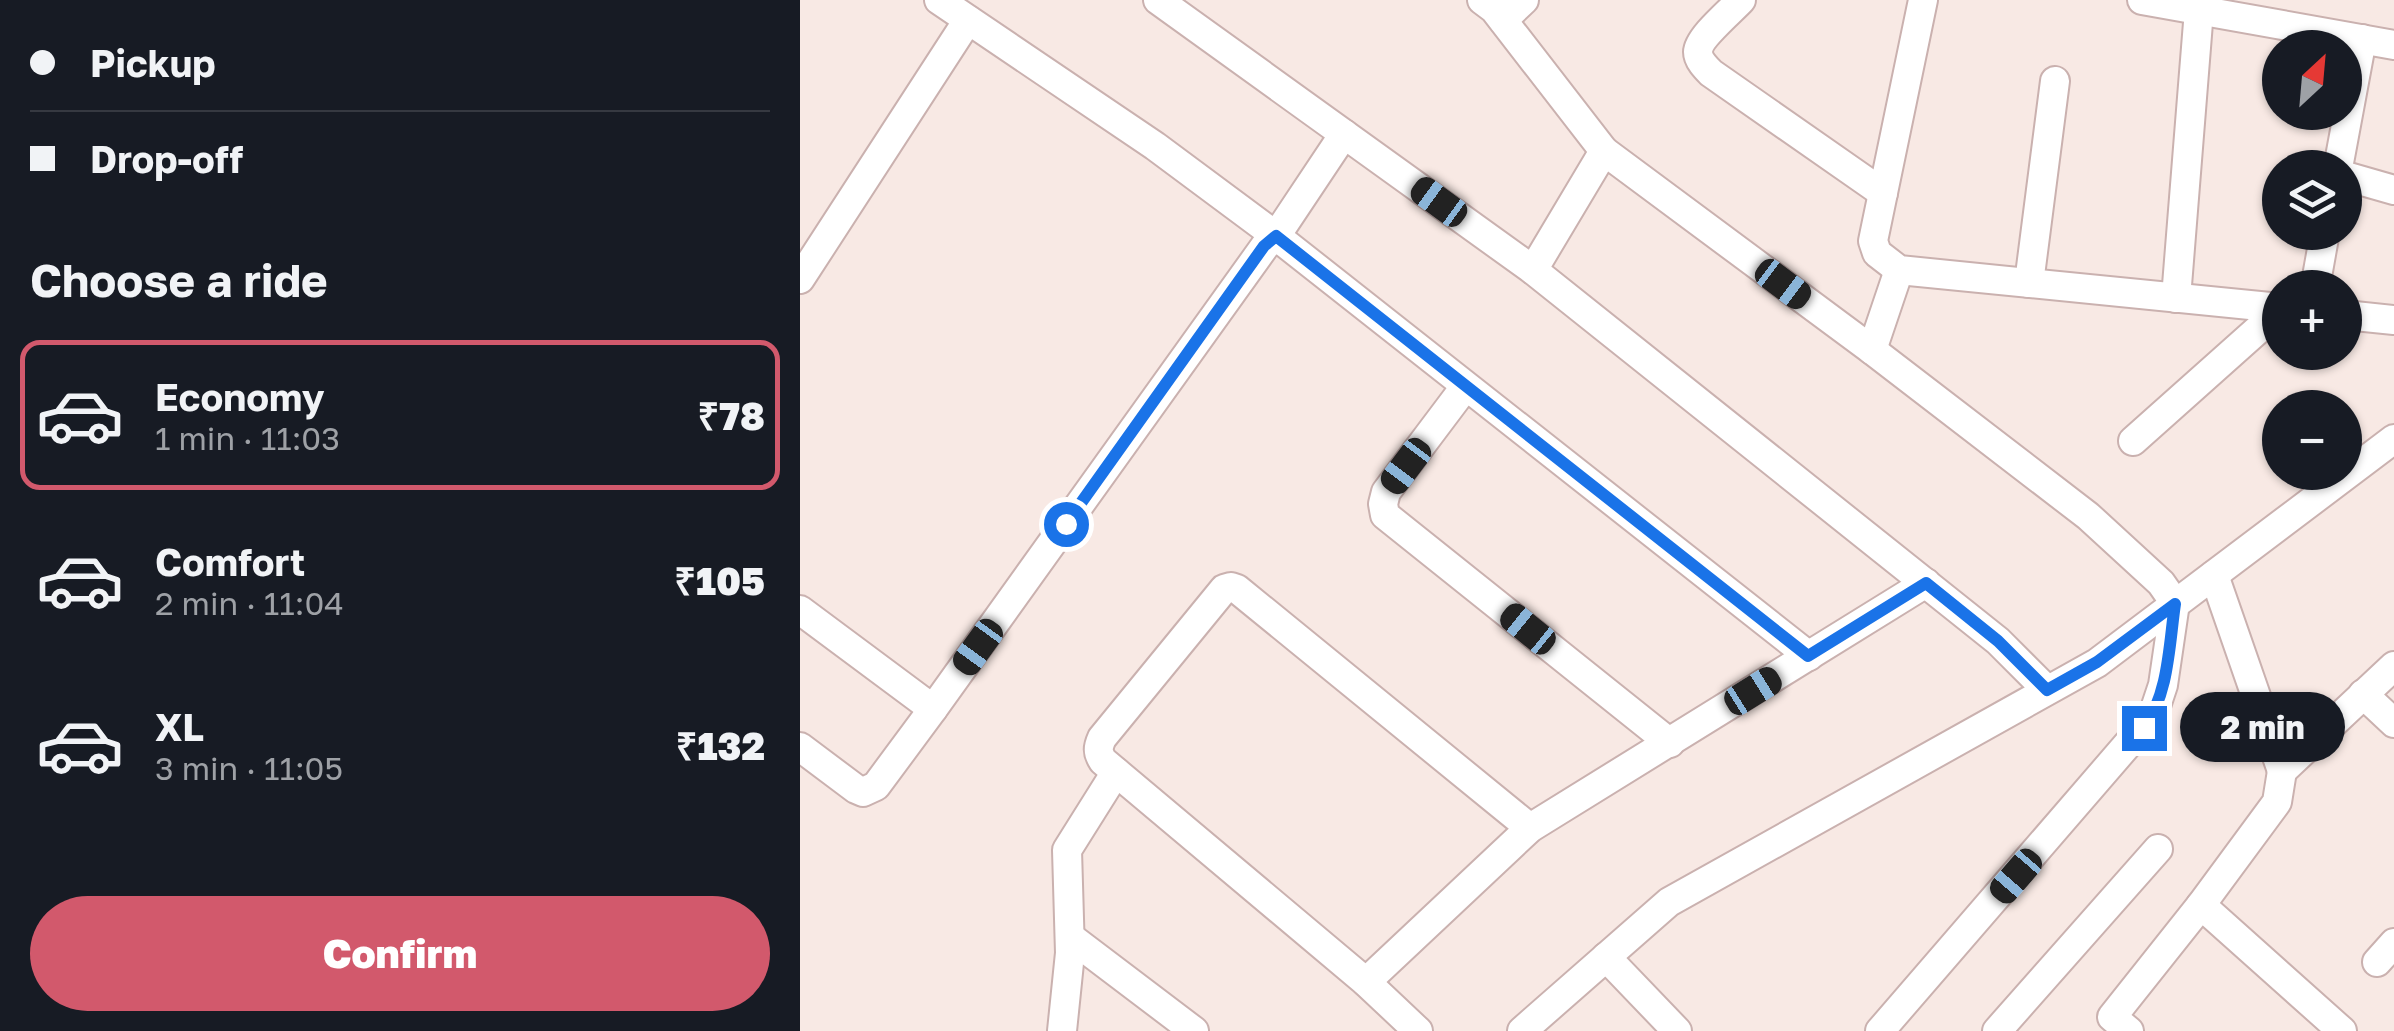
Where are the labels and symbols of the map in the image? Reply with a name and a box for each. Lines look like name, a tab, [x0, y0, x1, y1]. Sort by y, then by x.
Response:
north arrow	[2262, 30, 2362, 130]
car	[1406, 172, 1472, 232]
car	[1750, 254, 1816, 314]
car	[1376, 433, 1436, 499]
route start	[1044, 502, 1089, 547]
car	[1495, 598, 1561, 660]
car	[948, 614, 1008, 680]
car	[1720, 662, 1786, 720]
callout: 2 min	[2179, 693, 2344, 763]
route end	[2122, 706, 2167, 751]
car	[1985, 844, 2047, 908]

